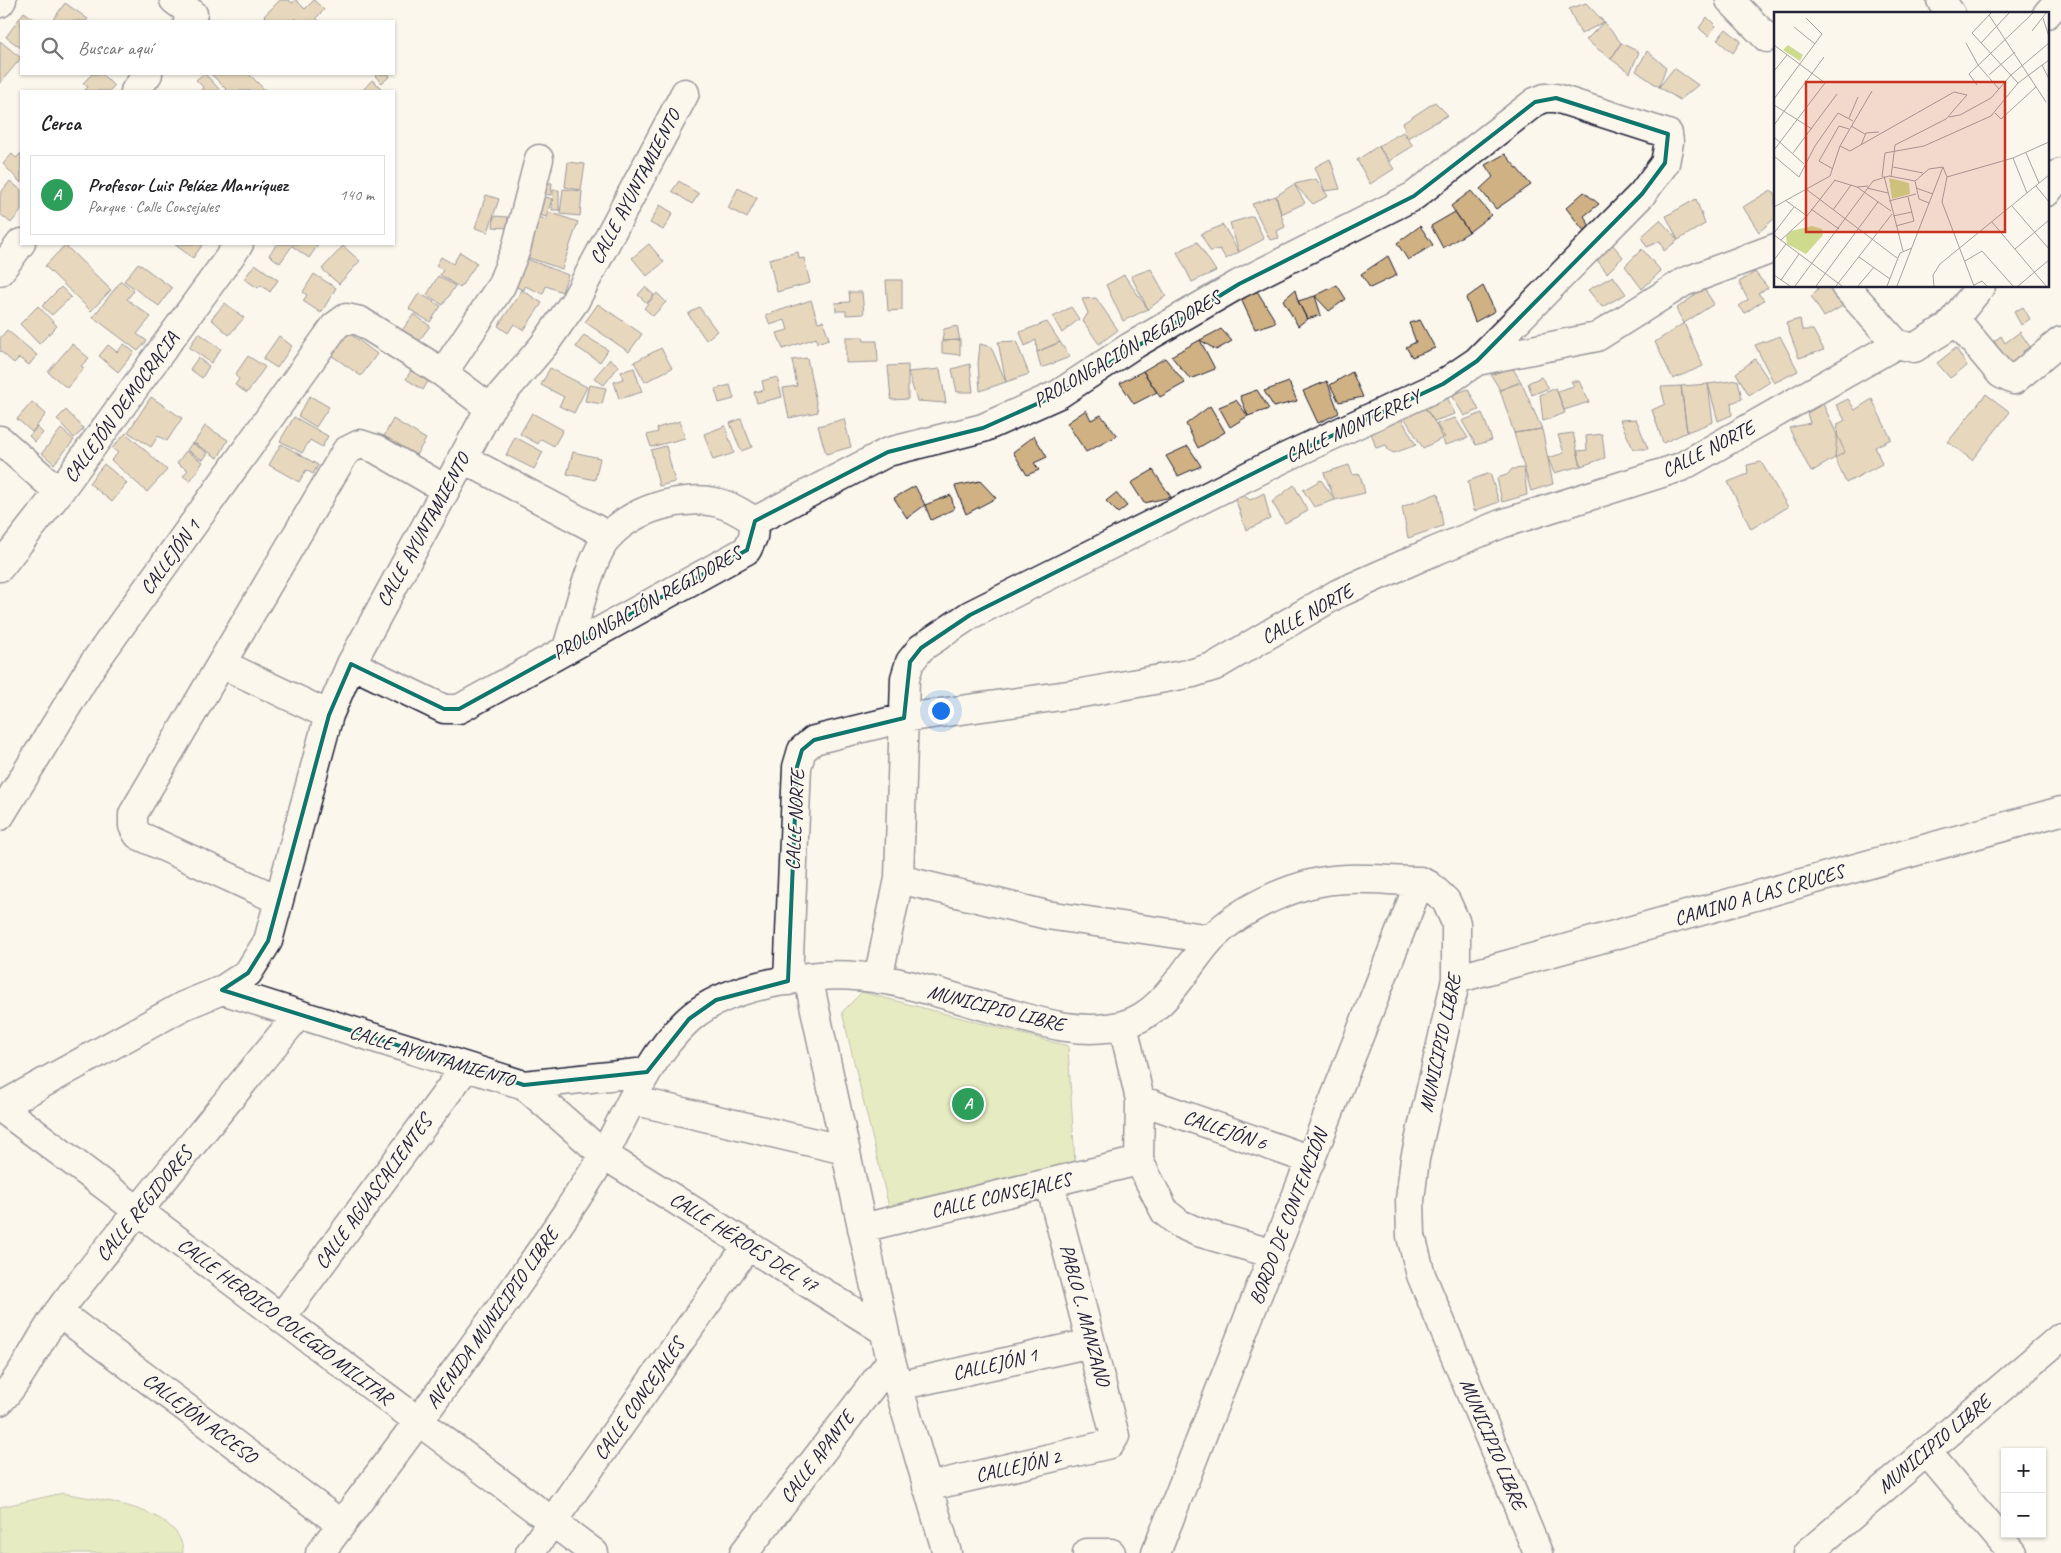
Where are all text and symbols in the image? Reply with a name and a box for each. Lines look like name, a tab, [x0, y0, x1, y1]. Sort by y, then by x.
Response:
inset map	[1774, 12, 2048, 288]
search box	[20, 20, 395, 75]
icon: search	[38, 34, 66, 62]
text: Buscar aquí	[78, 36, 152, 60]
street label: CALLE AYUNTAMIENTO	[584, 104, 687, 268]
text: Cerca	[40, 110, 81, 136]
text: Profesor Luis Peláez Manríquez	[88, 173, 288, 197]
text: A	[53, 185, 61, 205]
text: 140 m	[340, 185, 374, 205]
text: Parque · Calle Consejales	[88, 197, 219, 217]
street label: PROLONGACIÓN REGIDORES	[1029, 283, 1228, 413]
street label: CALLEJÓN DEMOCRACIA	[58, 326, 185, 487]
street label: CALLE MONTERREY	[1282, 383, 1427, 468]
street label: CALLE NORTE	[1657, 414, 1761, 483]
street label: CALLE AYUNTAMIENTO	[371, 447, 476, 611]
street label: CALLEJÓN 1	[134, 514, 206, 599]
street label: PROLONGACIÓN REGIDORES	[548, 539, 749, 665]
street label: CALLE NORTE	[1257, 577, 1359, 649]
your location	[928, 698, 954, 724]
street label: CALLE NORTE	[780, 767, 810, 871]
street label: CAMINO A LAS CRUCES	[1671, 858, 1850, 931]
street label: MUNICIPIO LIBRE	[1413, 970, 1467, 1114]
street label: MUNICIPIO LIBRE	[925, 979, 1069, 1038]
street label: CALLE AYUNTAMIENTO	[347, 1019, 519, 1094]
pin: A	[952, 1085, 984, 1123]
street label: CALLEJÓN 6	[1180, 1104, 1271, 1156]
street label: CALLE AGUASCALIENTES	[309, 1107, 440, 1274]
street label: BORDO DE CONTENCIÓN	[1243, 1123, 1334, 1308]
street label: CALLE REGIDORES	[90, 1140, 199, 1266]
street label: CALLE CONSEJALES	[929, 1166, 1077, 1223]
street label: CALLE HÉROES DEL 47	[665, 1186, 824, 1298]
street label: AVENIDA MUNICIPIO LIBRE	[420, 1220, 566, 1413]
street label: CALLE HEROICO COLEGIO MILITAR	[173, 1232, 399, 1411]
street label: PABLO L. MANZANO	[1054, 1241, 1116, 1391]
street label: CALLE CONCEJALES	[588, 1331, 692, 1465]
street label: CALLEJÓN 1	[950, 1342, 1041, 1386]
street label: CALLEJÓN ACCESO	[138, 1367, 264, 1470]
street label: MUNICIPIO LIBRE	[1454, 1375, 1533, 1516]
street label: MUNICIPIO LIBRE	[1872, 1388, 1998, 1499]
street label: CALLE APANTE	[774, 1404, 862, 1508]
street label: CALLEJÓN 2	[973, 1444, 1065, 1488]
map controls	[2001, 1448, 2046, 1538]
button: +	[2001, 1448, 2046, 1493]
button: −	[2001, 1493, 2046, 1538]

